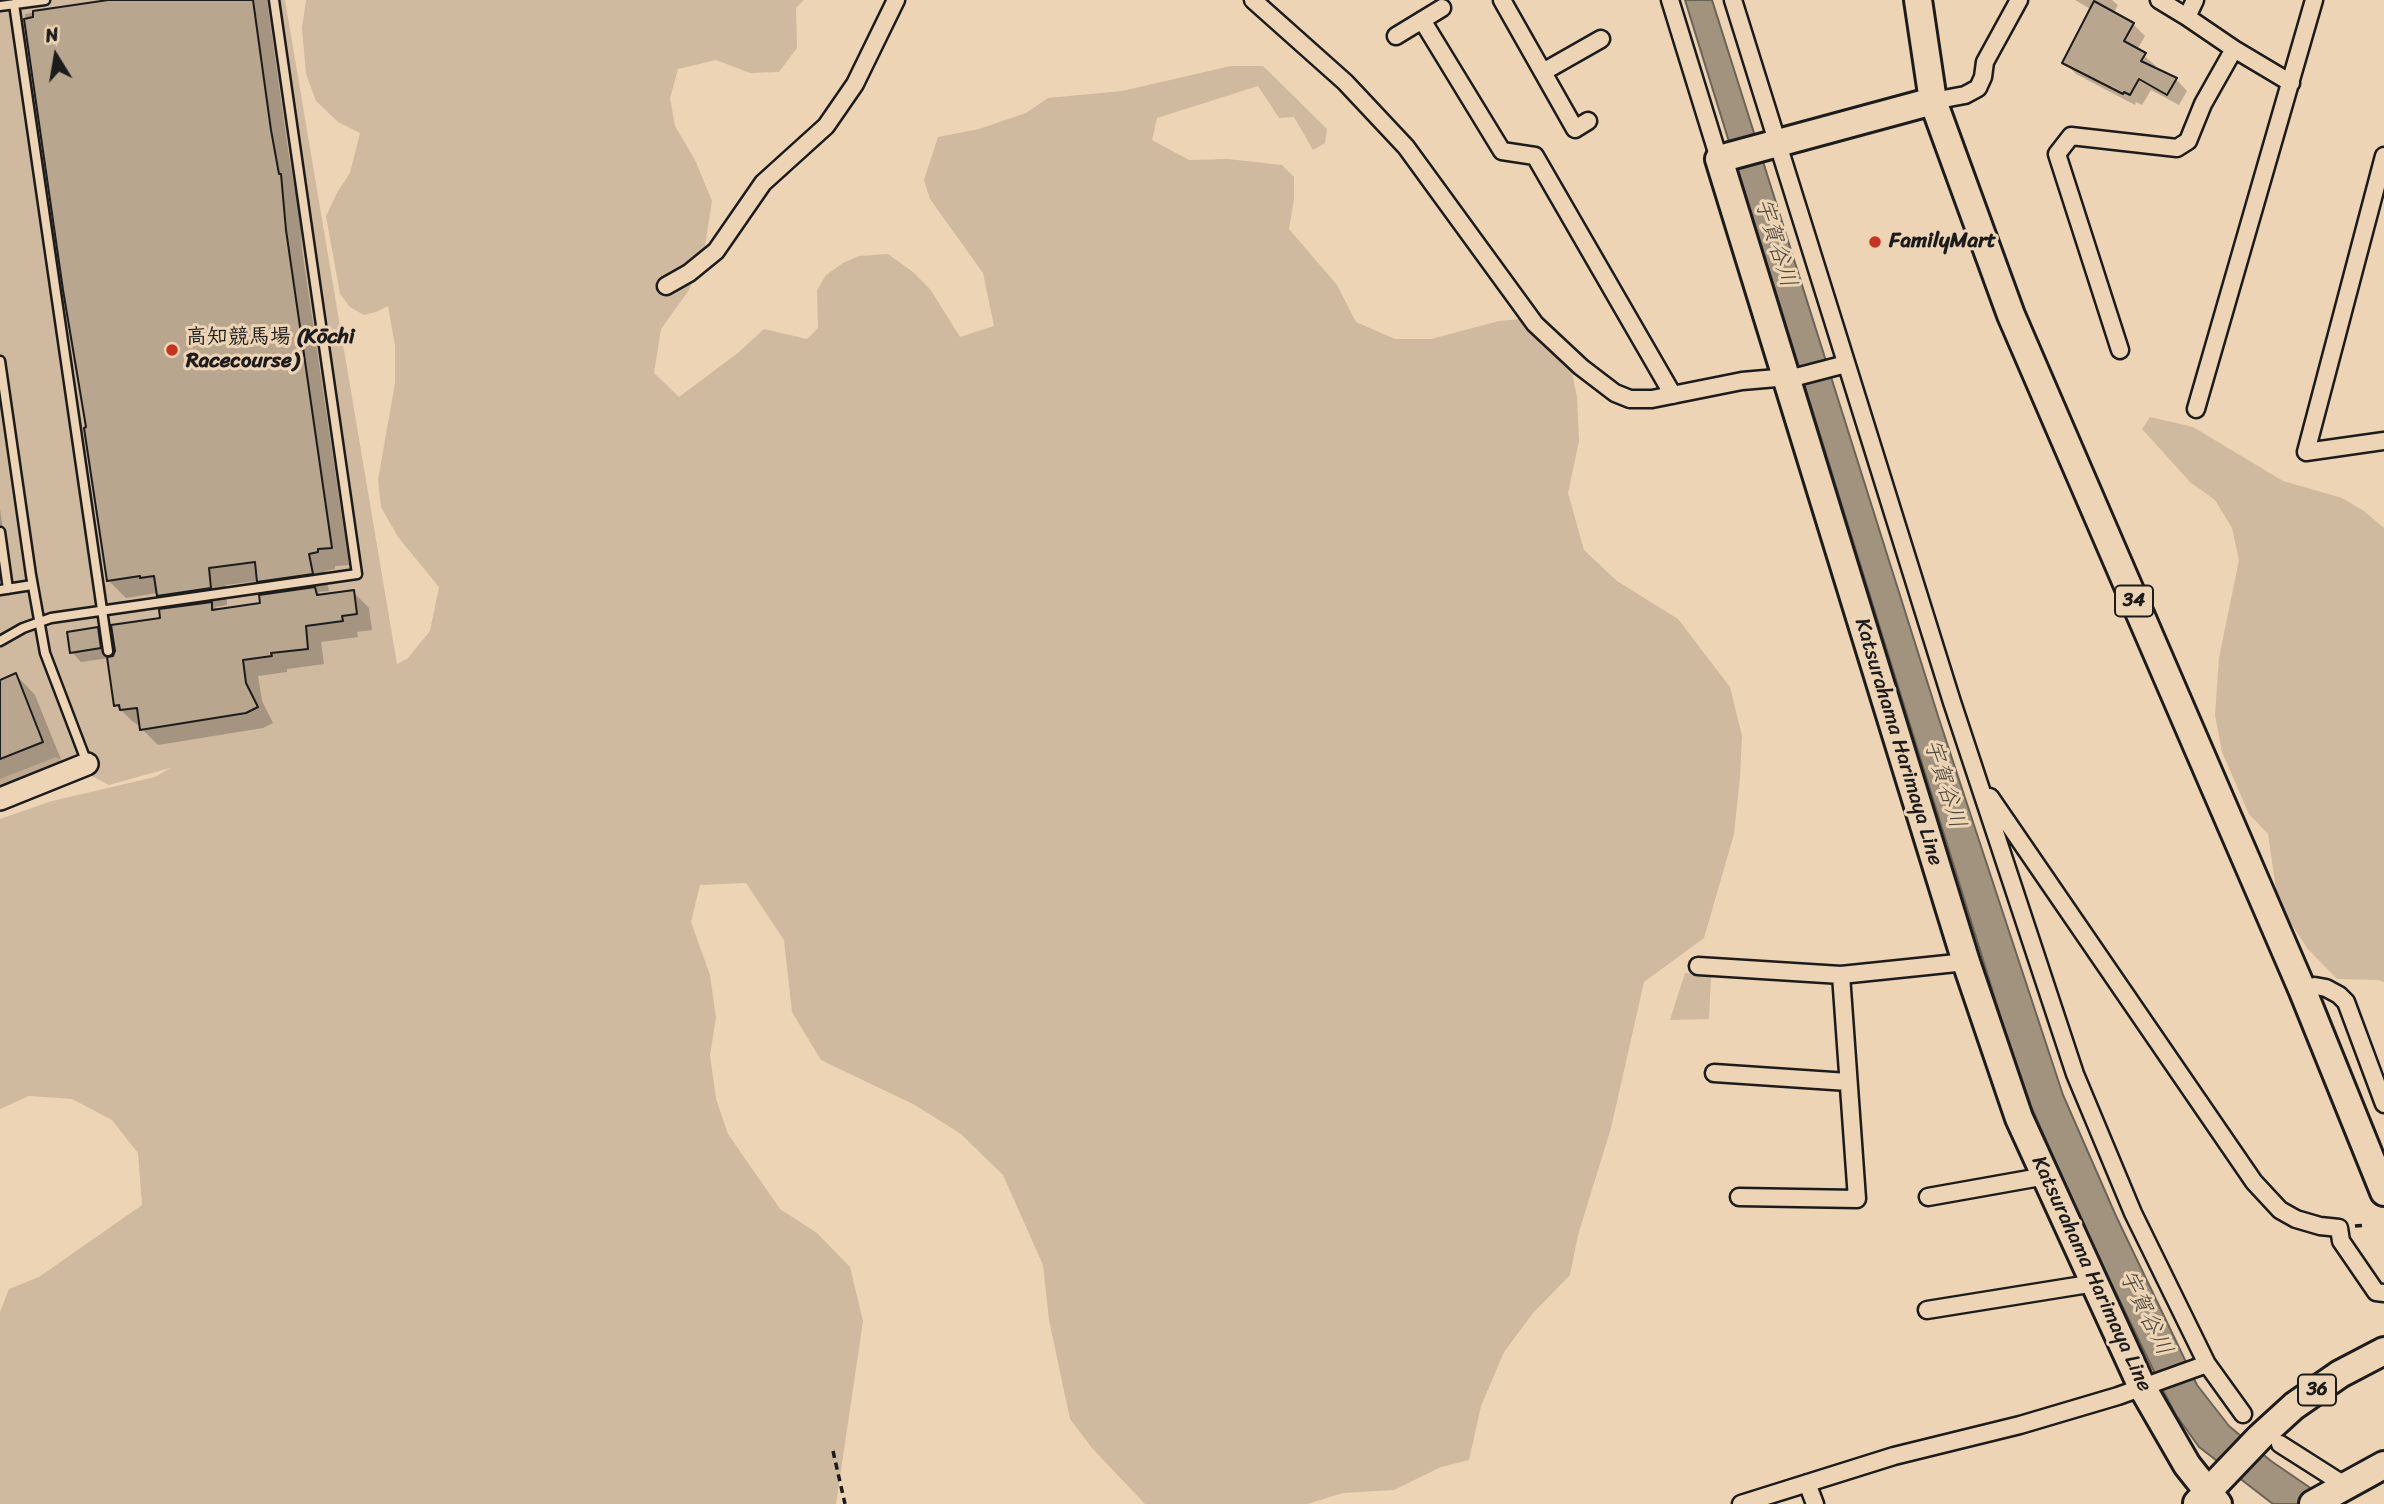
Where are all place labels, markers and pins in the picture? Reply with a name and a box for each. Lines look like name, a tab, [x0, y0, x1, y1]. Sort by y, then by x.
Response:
place label: FamilyMart	[1889, 229, 1996, 255]
marker: FamilyMart	[1867, 234, 1883, 250]
place label: 高知競馬場 (Kōchi Racecourse)	[186, 325, 355, 375]
marker: 高知競馬場 (Kōchi Racecourse)	[164, 342, 180, 358]

